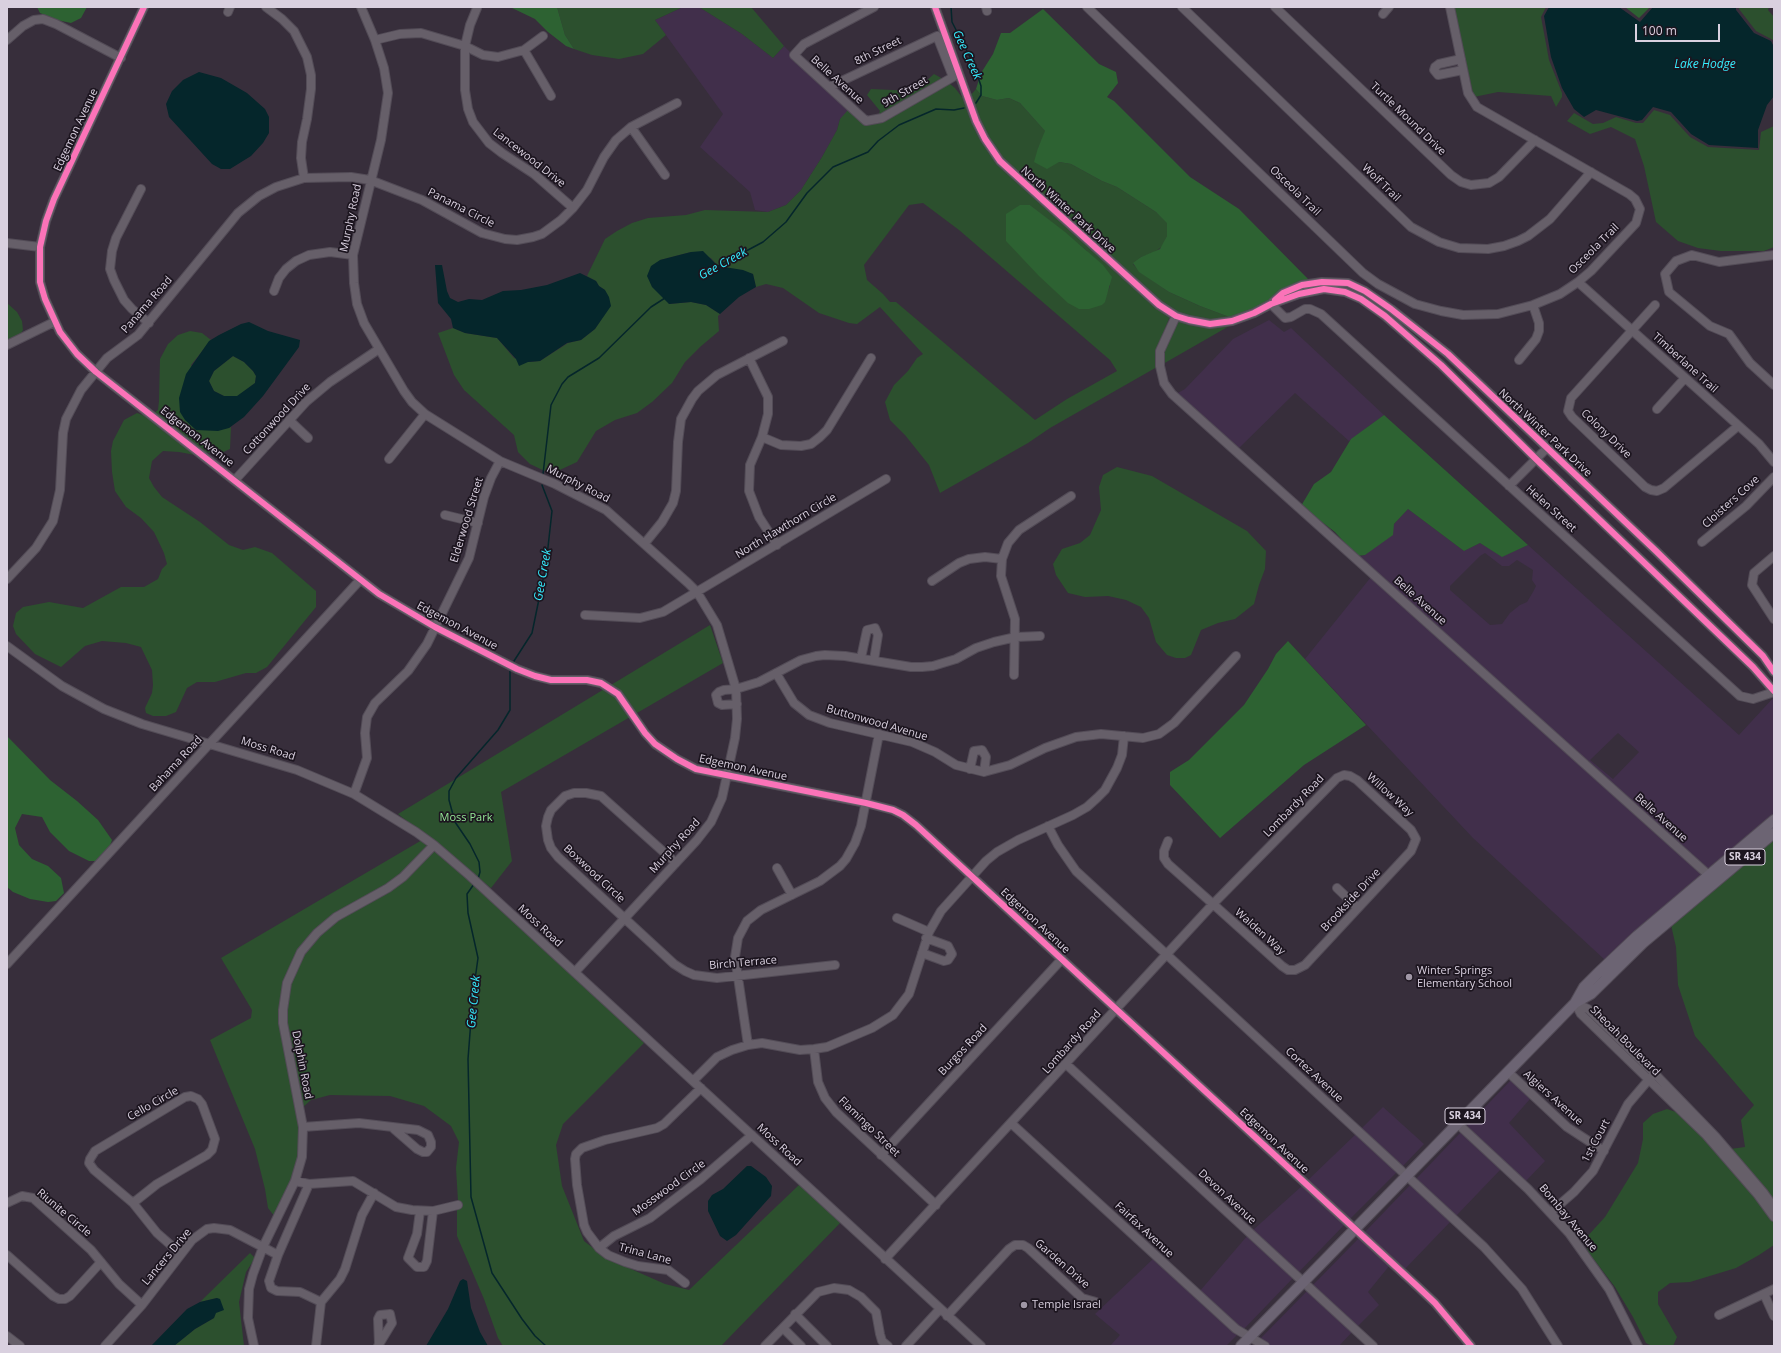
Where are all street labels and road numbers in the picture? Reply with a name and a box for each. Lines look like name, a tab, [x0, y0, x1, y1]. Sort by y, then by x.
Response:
street label: 8th Street	[852, 34, 904, 68]
street label: Belle Avenue	[808, 53, 866, 107]
street label: 9th Street	[880, 74, 930, 110]
street label: Turtle Mound Drive	[1368, 80, 1448, 158]
street label: Edgemon Avenue	[51, 87, 101, 173]
street label: Lancewood Drive	[490, 126, 568, 190]
street label: Wolf Trail	[1359, 161, 1403, 205]
street label: Osceola Trail	[1267, 163, 1323, 219]
street label: North Winter Park Drive	[1018, 164, 1118, 256]
street label: Murphy Road	[337, 183, 365, 253]
street label: Panama Circle	[425, 186, 497, 230]
street label: Osceola Trail	[1566, 221, 1622, 277]
street label: Panama Road	[119, 274, 175, 336]
street label: Timberlane Trail	[1650, 330, 1720, 396]
street label: Cottonwood Drive	[240, 380, 314, 458]
street label: North Winter Park Drive	[1496, 386, 1594, 480]
street label: Edgemon Avenue	[158, 404, 236, 470]
street label: Colony Drive	[1578, 407, 1634, 461]
street label: Murphy Road	[544, 462, 612, 506]
street label: Cloisters Cove	[1700, 473, 1762, 531]
street label: Elderwood Street	[448, 476, 486, 564]
street label: Helen Street	[1523, 483, 1579, 535]
street label: North Hawthorn Circle	[733, 491, 839, 561]
street label: Belle Avenue	[1391, 574, 1449, 628]
street label: Edgemon Avenue	[414, 599, 500, 653]
street label: Buttonwood Avenue	[825, 702, 929, 744]
street label: Bahama Road	[147, 733, 205, 795]
street label: Moss Road	[239, 734, 297, 764]
street label: Edgemon Avenue	[698, 752, 788, 784]
street label: Willow Way	[1364, 771, 1416, 819]
street label: Lombardy Road	[1261, 772, 1327, 840]
street label: Belle Avenue	[1632, 791, 1690, 845]
street label: Murphy Road	[647, 816, 703, 876]
street label: Boxwood Circle	[561, 842, 627, 906]
road number: SR 434	[1725, 849, 1765, 865]
street label: Brookside Drive	[1318, 866, 1384, 934]
street label: Edgemon Avenue	[998, 886, 1072, 956]
street label: Moss Road	[515, 902, 565, 950]
street label: Walden Way	[1232, 906, 1288, 958]
street label: Birch Terrace	[709, 953, 777, 973]
street label: Sheoah Boulevard	[1587, 1003, 1663, 1079]
street label: Lombardy Road	[1040, 1007, 1104, 1077]
street label: Burgos Road	[936, 1022, 990, 1078]
street label: Dolphin Road	[289, 1030, 315, 1100]
street label: Cortez Avenue	[1282, 1045, 1346, 1105]
street label: Algiers Avenue	[1521, 1068, 1585, 1128]
street label: Cello Circle	[125, 1084, 181, 1124]
street label: Flamingo Street	[835, 1094, 903, 1160]
street label: Edgemon Avenue	[1237, 1106, 1311, 1176]
road number: SR 434	[1445, 1108, 1485, 1124]
street label: 1st Court	[1579, 1117, 1613, 1165]
street label: Moss Road	[754, 1121, 804, 1169]
street label: Mosswood Circle	[630, 1157, 708, 1219]
street label: Devon Avenue	[1195, 1167, 1259, 1227]
street label: Bombay Avenue	[1536, 1182, 1600, 1254]
street label: Riunite Circle	[34, 1186, 94, 1240]
street label: Fairfax Avenue	[1112, 1199, 1176, 1261]
street label: Lancers Drive	[140, 1226, 194, 1288]
street label: Garden Drive	[1032, 1237, 1092, 1291]
street label: Trina Lane	[617, 1241, 673, 1267]

